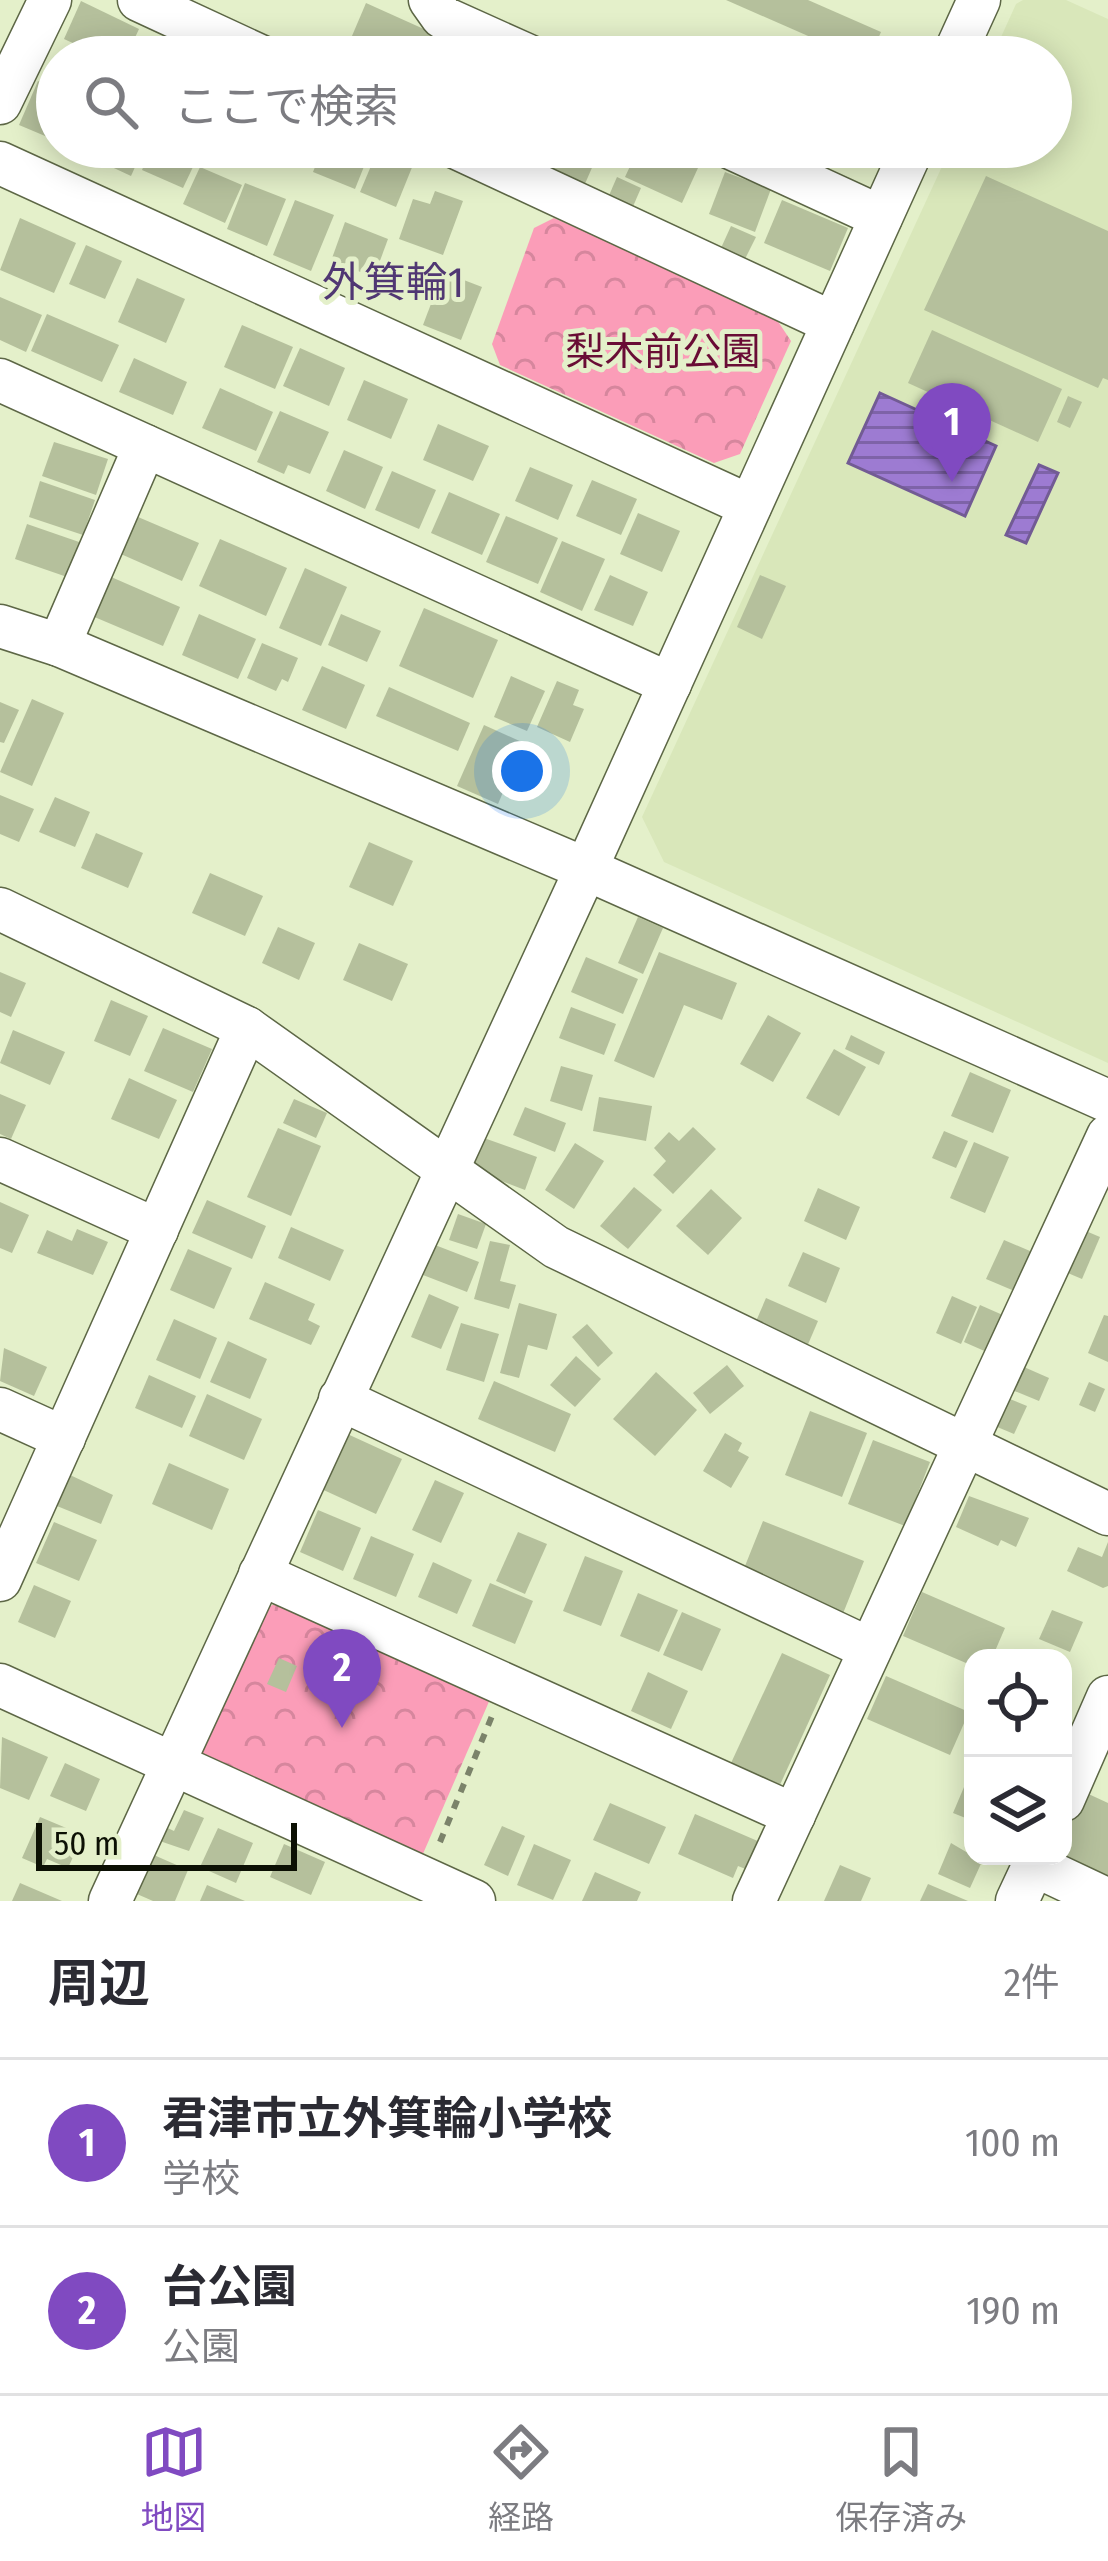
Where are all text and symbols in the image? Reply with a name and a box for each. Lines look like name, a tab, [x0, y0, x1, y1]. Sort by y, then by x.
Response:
search box	[36, 36, 1072, 168]
icon: search	[78, 69, 144, 135]
text: ここで検索	[174, 80, 399, 134]
district label: 外箕輪1	[322, 258, 464, 308]
park label: 梨木前公園	[565, 329, 761, 375]
pin: 1	[913, 383, 991, 482]
your location	[492, 741, 552, 801]
pin: 2	[303, 1629, 381, 1728]
map controls	[964, 1649, 1072, 1865]
button: locate	[964, 1649, 1072, 1757]
button: layers	[964, 1757, 1072, 1865]
scale bar	[36, 1817, 297, 1870]
text: 50 m	[54, 1824, 119, 1864]
text: 周辺	[48, 1953, 150, 2015]
text: 2件	[1004, 1960, 1060, 2006]
text: 君津市立外箕輪小学校	[162, 2092, 612, 2146]
text: 1	[79, 2120, 95, 2166]
text: 100 m	[965, 2120, 1060, 2166]
text: 学校	[162, 2156, 240, 2202]
text: 台公園	[162, 2260, 297, 2314]
text: 2	[78, 2288, 96, 2334]
text: 190 m	[966, 2288, 1060, 2334]
text: 公園	[162, 2324, 240, 2370]
tab: 地図	[141, 2419, 207, 2539]
tab: 経路	[488, 2419, 554, 2539]
tab: 保存済み	[835, 2419, 967, 2539]

